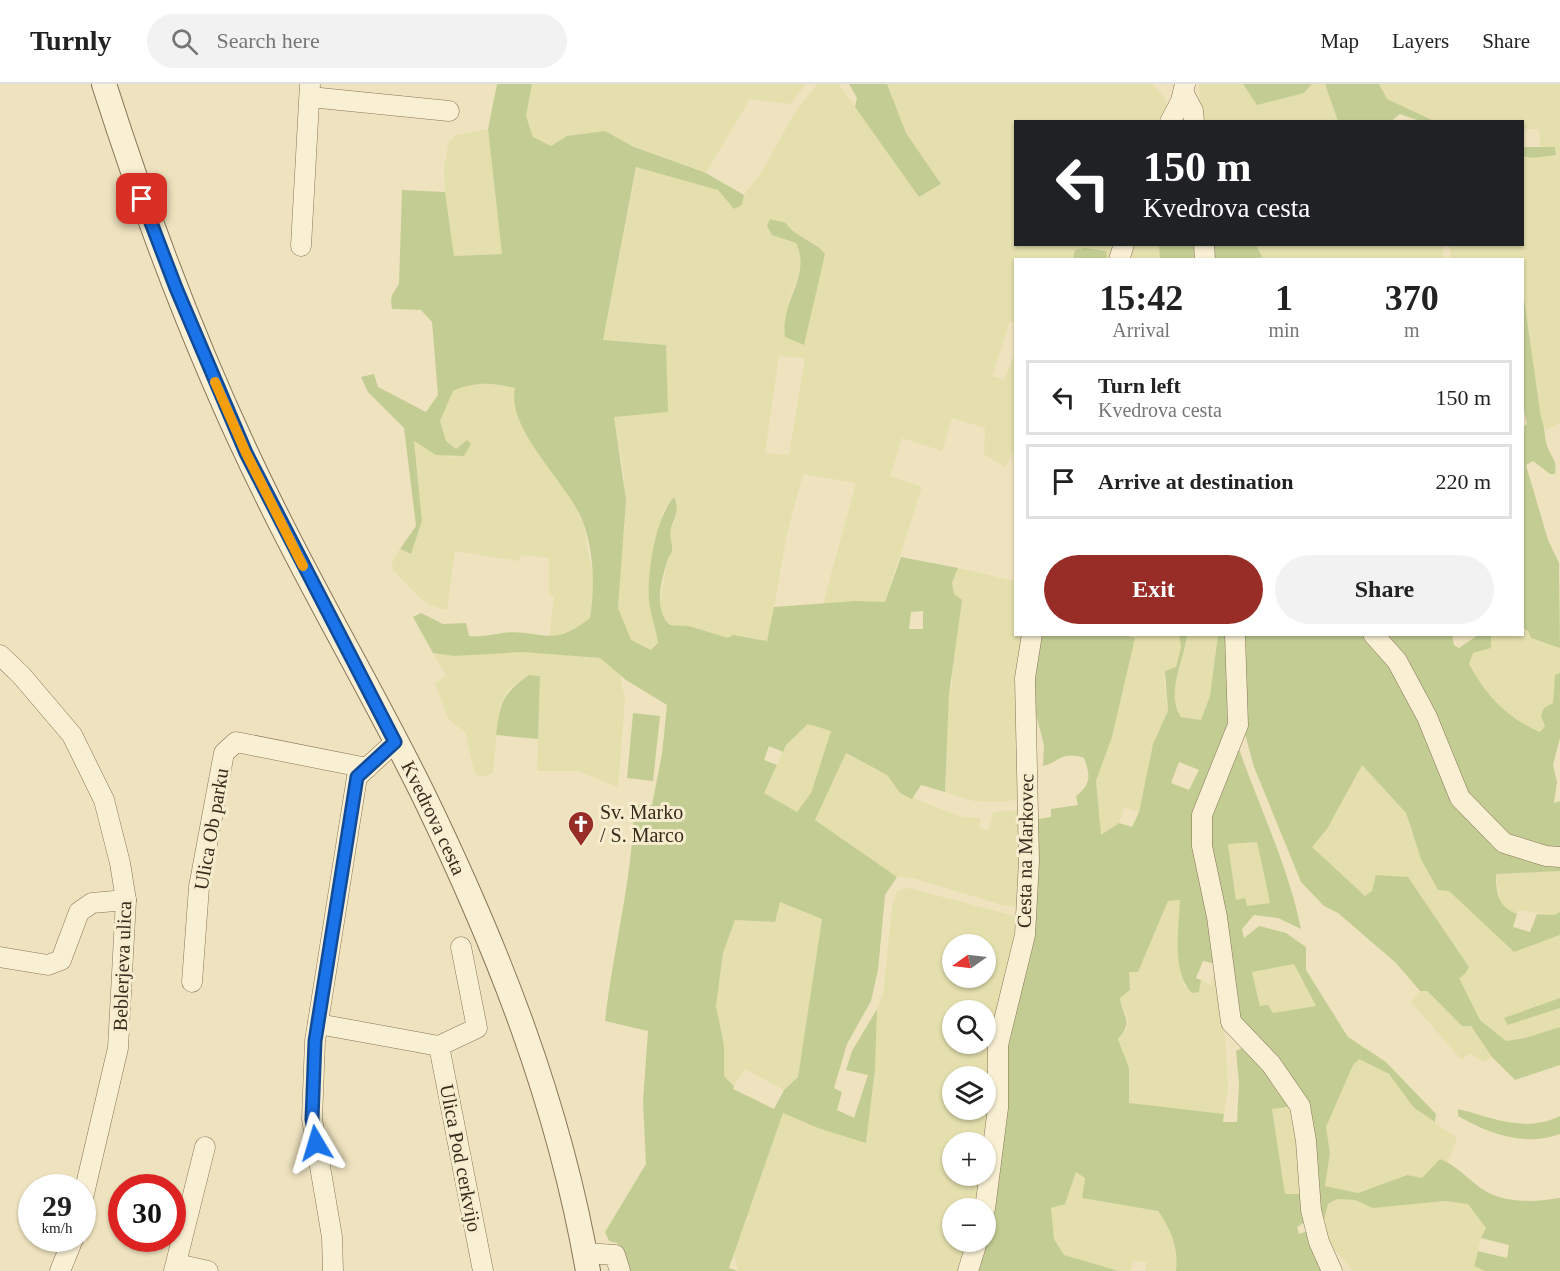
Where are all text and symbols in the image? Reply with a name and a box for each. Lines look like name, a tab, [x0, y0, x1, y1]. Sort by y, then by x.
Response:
search box	[147, 14, 567, 68]
text: Turnly	[30, 25, 111, 56]
icon: search	[168, 25, 201, 58]
text: Search here	[216, 28, 320, 53]
text: Map	[1321, 29, 1359, 53]
text: Layers	[1392, 29, 1449, 53]
text: Share	[1482, 29, 1530, 53]
icon: left	[1044, 144, 1122, 222]
text: 150 m	[1143, 144, 1252, 190]
pin	[116, 173, 167, 224]
icon: arrive	[125, 182, 158, 215]
text: Kvedrova cesta	[1143, 193, 1310, 223]
text: 15:42	[1099, 278, 1183, 318]
text: 1	[1275, 278, 1293, 318]
text: 370	[1385, 278, 1439, 318]
text: Arrival	[1112, 319, 1170, 341]
text: min	[1268, 319, 1300, 341]
text: m	[1404, 319, 1420, 341]
text: Turn left	[1098, 373, 1181, 398]
icon: left	[1047, 381, 1080, 414]
text: 150 m	[1435, 385, 1491, 410]
text: Kvedrova cesta	[1098, 399, 1222, 421]
icon: arrive	[1047, 465, 1080, 498]
text: Arrive at destination	[1098, 469, 1294, 494]
text: 220 m	[1435, 469, 1491, 494]
button: Exit	[1044, 555, 1263, 624]
button: Share	[1275, 555, 1494, 624]
street label: Kvedrova cesta	[397, 757, 470, 878]
street label: Ulica Ob parku	[189, 766, 234, 892]
street label: Cesta na Markovec	[1013, 774, 1037, 928]
place label: Sv. Marko / S. Marco	[600, 801, 684, 846]
church icon: Sv. Marko / S. Marco	[566, 809, 596, 847]
street label: Beblerjeva ulica	[109, 900, 136, 1032]
north arrow	[942, 934, 996, 988]
map controls	[942, 934, 996, 1252]
button: search	[942, 1000, 996, 1054]
button: layers	[942, 1066, 996, 1120]
street label: Ulica Pod cerkvijo	[435, 1082, 486, 1234]
position arrow	[284, 1111, 348, 1175]
button: +	[942, 1132, 996, 1186]
speed limit sign: 30	[108, 1174, 186, 1252]
text: 29	[42, 1189, 72, 1222]
button: −	[942, 1198, 996, 1252]
text: km/h	[42, 1220, 72, 1236]

